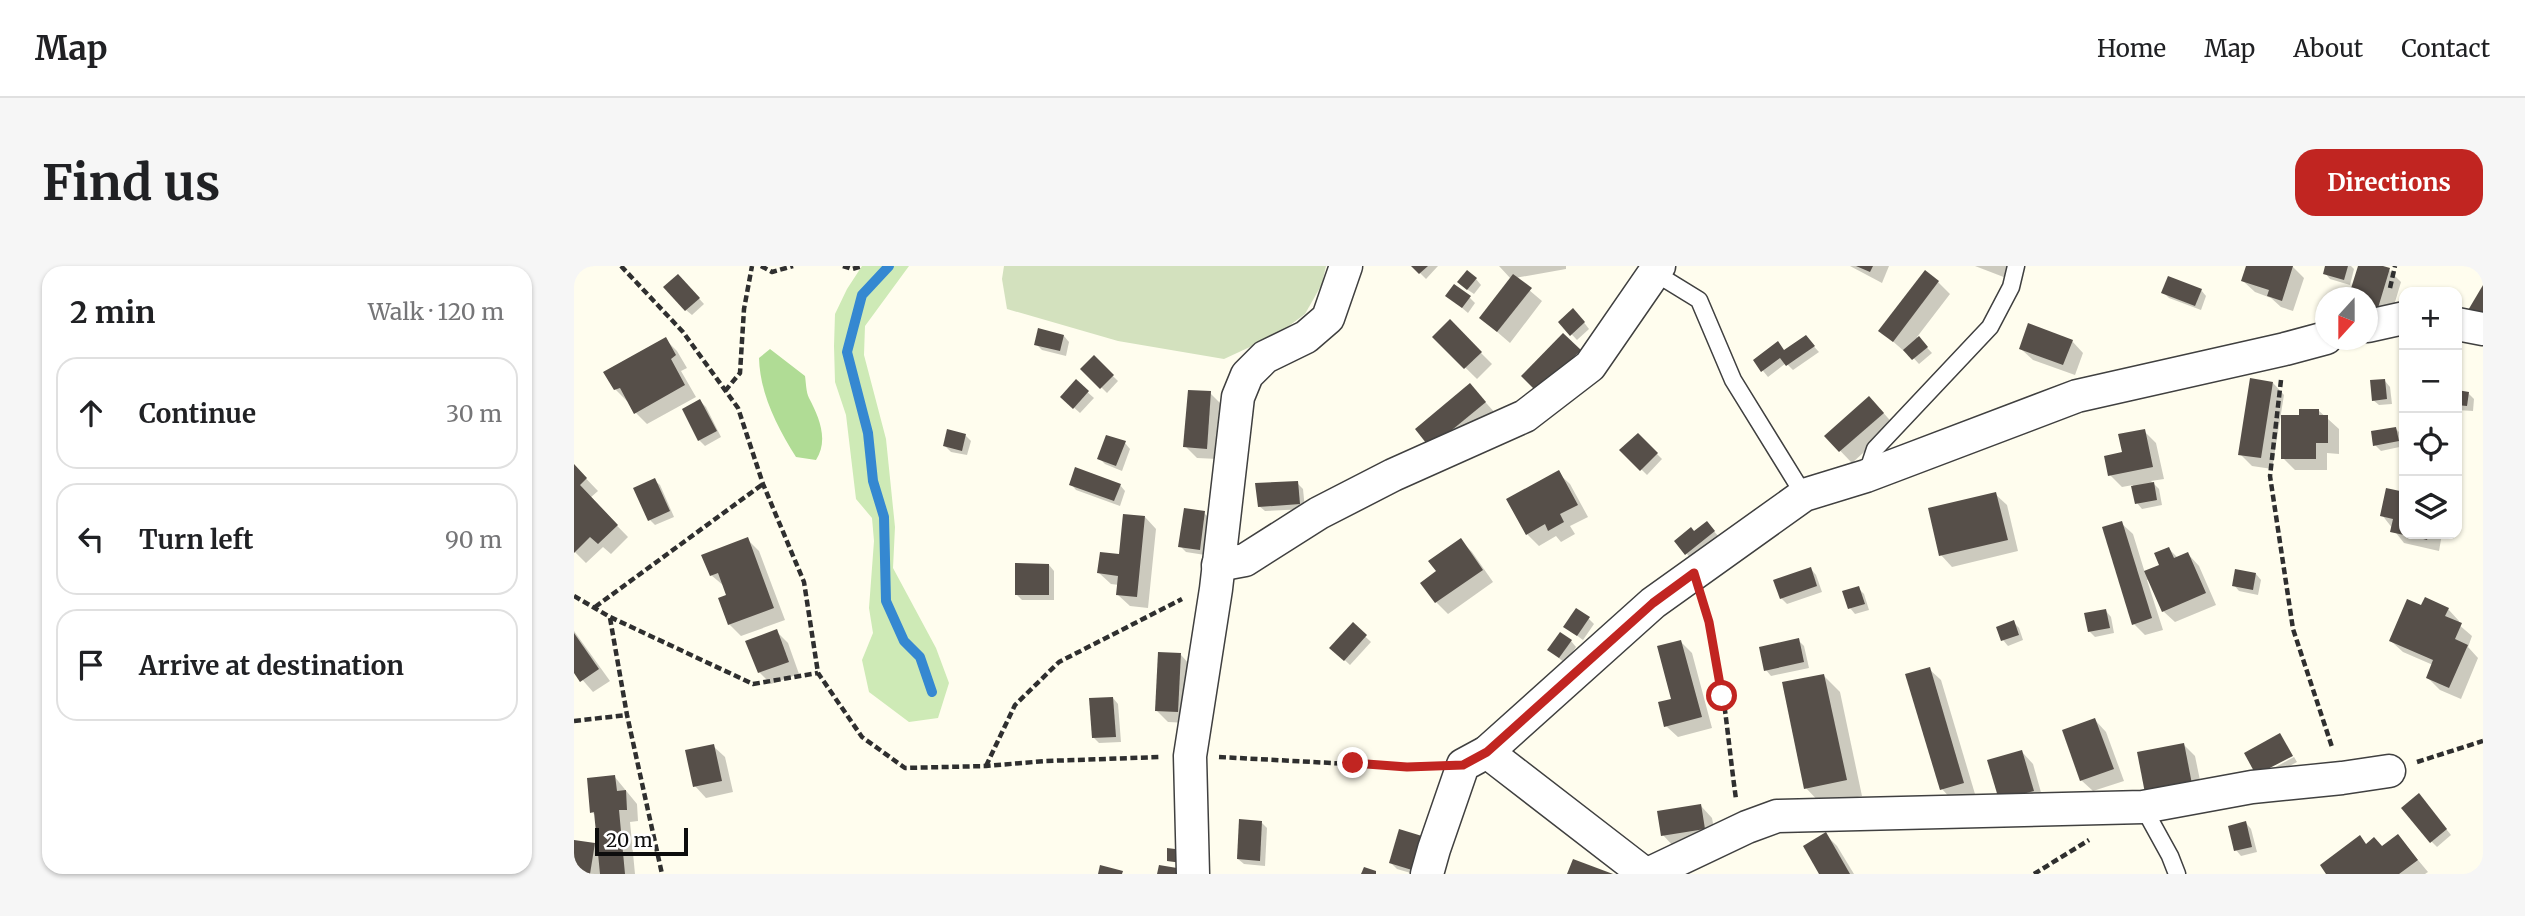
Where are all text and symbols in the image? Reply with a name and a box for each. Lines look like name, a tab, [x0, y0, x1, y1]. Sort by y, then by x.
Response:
text: Map	[35, 28, 108, 69]
text: Home	[2097, 33, 2166, 64]
text: Map	[2204, 33, 2255, 64]
text: About	[2293, 33, 2363, 64]
text: Contact	[2401, 33, 2490, 64]
button: Directions	[2295, 149, 2483, 216]
text: Find us	[42, 152, 220, 213]
north arrow	[2315, 287, 2378, 350]
map controls	[2399, 287, 2462, 539]
button: +	[2399, 287, 2462, 350]
text: 2 min	[70, 293, 155, 331]
text: Walk · 120 m	[368, 297, 504, 326]
button: −	[2399, 350, 2462, 413]
icon: ahead	[72, 394, 110, 432]
text: Continue	[139, 397, 256, 430]
text: 30 m	[446, 399, 502, 428]
button: locate	[2399, 413, 2462, 476]
button: layers	[2399, 476, 2462, 539]
icon: left	[72, 520, 110, 558]
text: Turn left	[139, 523, 253, 556]
text: 90 m	[445, 525, 502, 554]
icon: arrive	[72, 646, 110, 684]
text: Arrive at destination	[139, 649, 404, 682]
route start	[1706, 680, 1737, 711]
route end	[1337, 747, 1368, 778]
scale bar	[595, 825, 688, 857]
text: 20 m	[606, 828, 653, 852]

